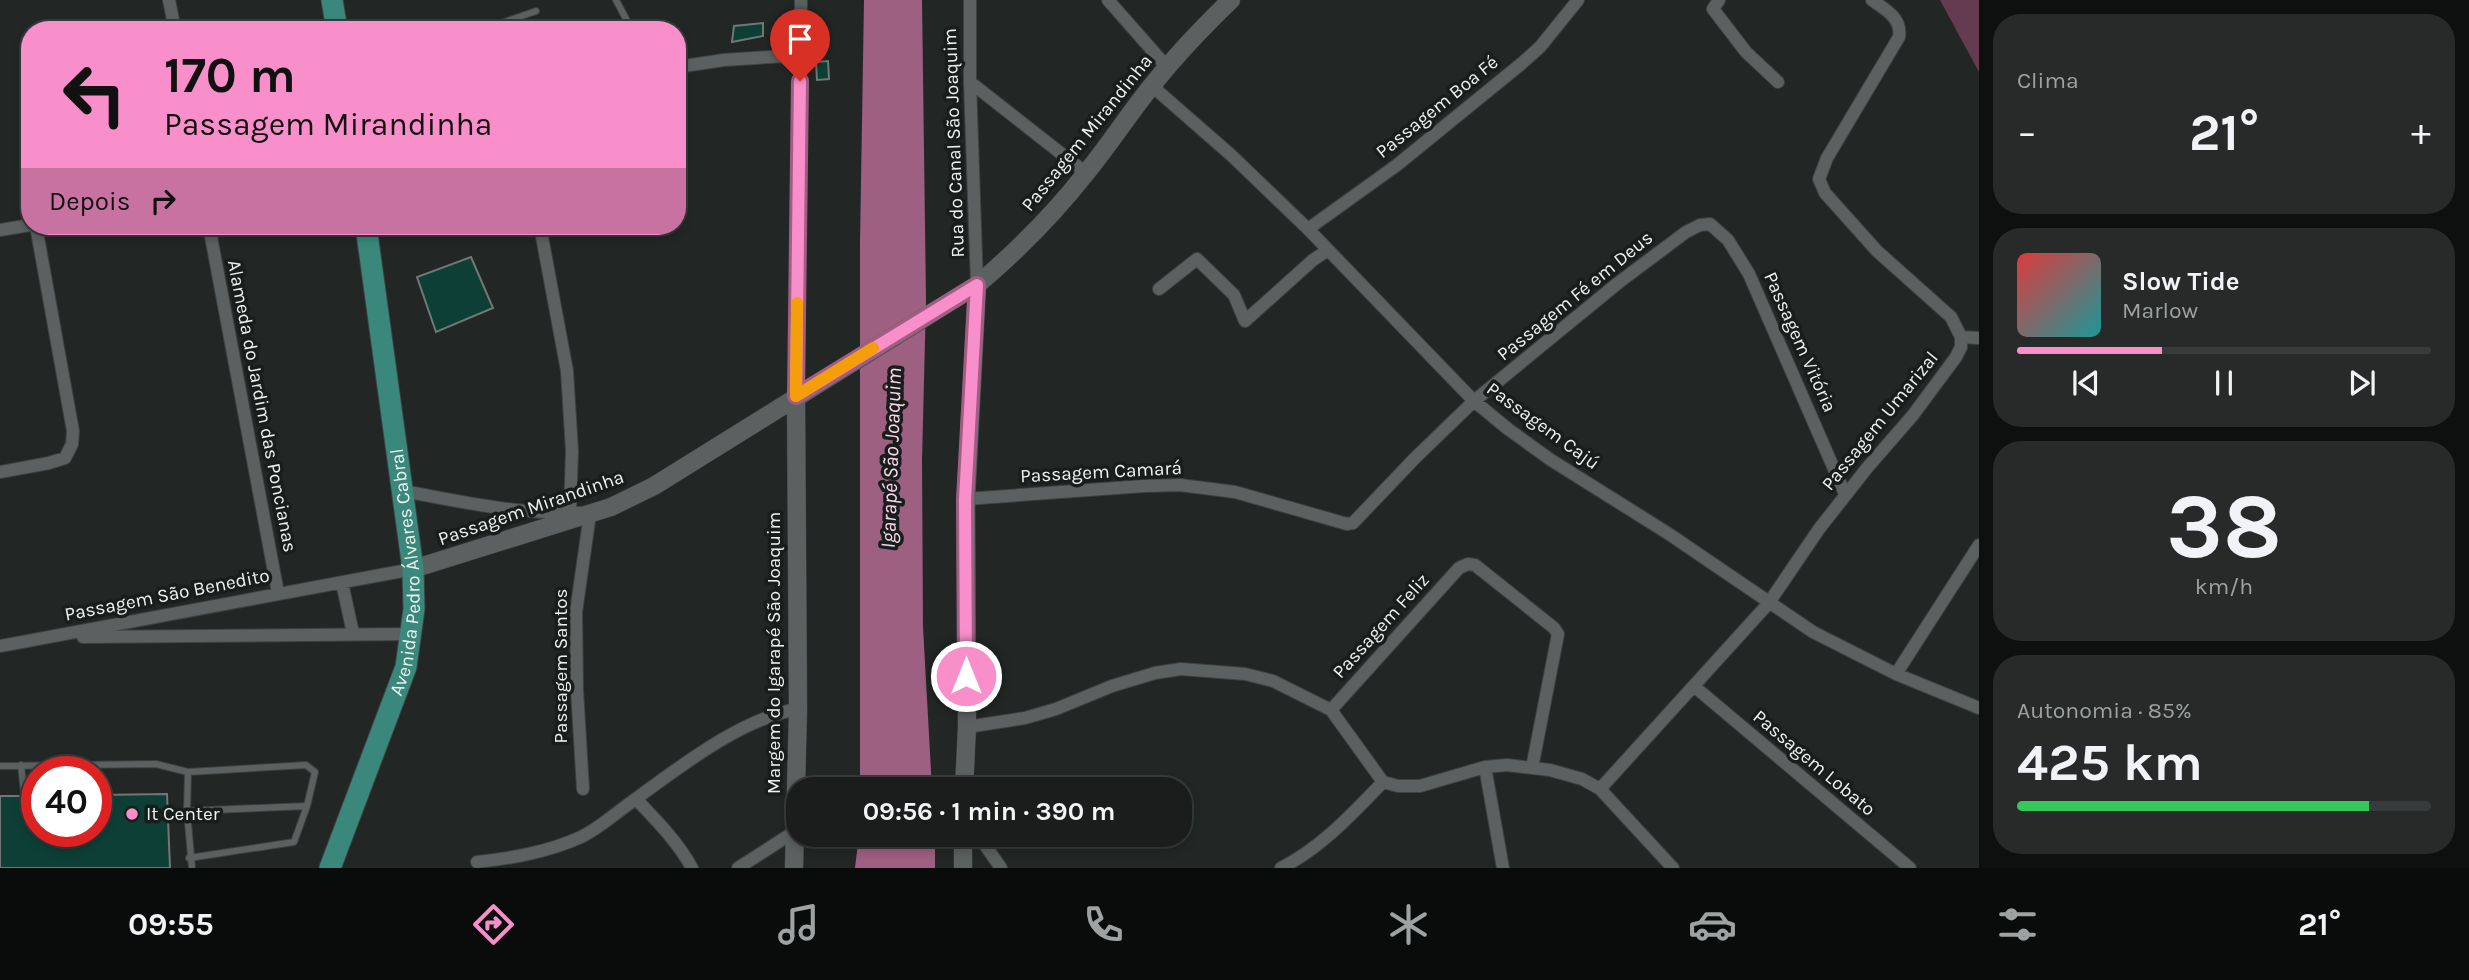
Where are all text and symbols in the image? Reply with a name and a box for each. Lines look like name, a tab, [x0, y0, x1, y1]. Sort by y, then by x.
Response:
pin	[770, 9, 830, 81]
icon: arrive	[781, 20, 819, 58]
street label: Rua do Canal São Joaquim	[939, 28, 969, 258]
text: 170 m	[164, 47, 296, 104]
icon: left	[49, 49, 140, 140]
street label: Passagem Mirandinha	[1017, 50, 1157, 216]
street label: Passagem Boa Fé	[1372, 51, 1502, 163]
text: Clima	[2017, 67, 2079, 94]
text: 21°	[2189, 102, 2259, 163]
text: Passagem Mirandinha	[164, 106, 492, 143]
text: −	[2017, 110, 2037, 155]
text: +	[2411, 110, 2431, 155]
icon: right	[144, 182, 182, 220]
text: Depois	[49, 186, 130, 217]
street label: Passagem Fé em Deus	[1493, 227, 1657, 365]
street label: Alameda do Jardim das Poncianas	[223, 258, 301, 554]
text: Slow Tide	[2122, 266, 2240, 297]
street label: Passagem Vitória	[1759, 269, 1841, 415]
text: Marlow	[2122, 297, 2198, 324]
street label: Passagem Umarizal	[1817, 347, 1943, 495]
icon: previous	[2067, 364, 2105, 402]
icon: pause	[2205, 364, 2243, 402]
icon: next	[2343, 364, 2381, 402]
water label: Igarapé São Joaquim	[876, 367, 906, 549]
street label: Passagem Cajú	[1482, 378, 1604, 474]
street label: Avenida Pedro Álvares Cabral	[385, 447, 425, 699]
street label: Passagem Camará	[1020, 457, 1182, 487]
street label: Passagem Mirandinha	[435, 466, 627, 550]
text: 38	[2166, 474, 2282, 580]
street label: Margem do Igarapé São Joaquim	[763, 512, 785, 794]
street label: Passagem São Benedito	[63, 564, 271, 626]
street label: Passagem Feliz	[1328, 569, 1434, 683]
text: km/h	[2195, 573, 2253, 600]
street label: Passagem Santos	[550, 588, 572, 744]
position arrow	[929, 639, 1003, 713]
text: Autonomia · 85%	[2017, 697, 2192, 724]
street label: Passagem Lobato	[1748, 706, 1880, 820]
text: 425 km	[2017, 732, 2203, 793]
speed limit sign: 40	[21, 756, 112, 847]
text: 09:56 · 1 min · 390 m	[863, 796, 1115, 827]
place label: It Center	[146, 803, 220, 825]
marker: It Center	[124, 806, 140, 822]
icon: directions	[469, 900, 518, 949]
icon: music	[774, 900, 823, 949]
icon: phone	[1079, 900, 1128, 949]
icon: climate	[1384, 900, 1433, 949]
icon: car	[1688, 900, 1737, 949]
icon: filters	[1993, 900, 2042, 949]
text: 09:55	[128, 906, 214, 943]
text: 21°	[2298, 906, 2341, 943]

